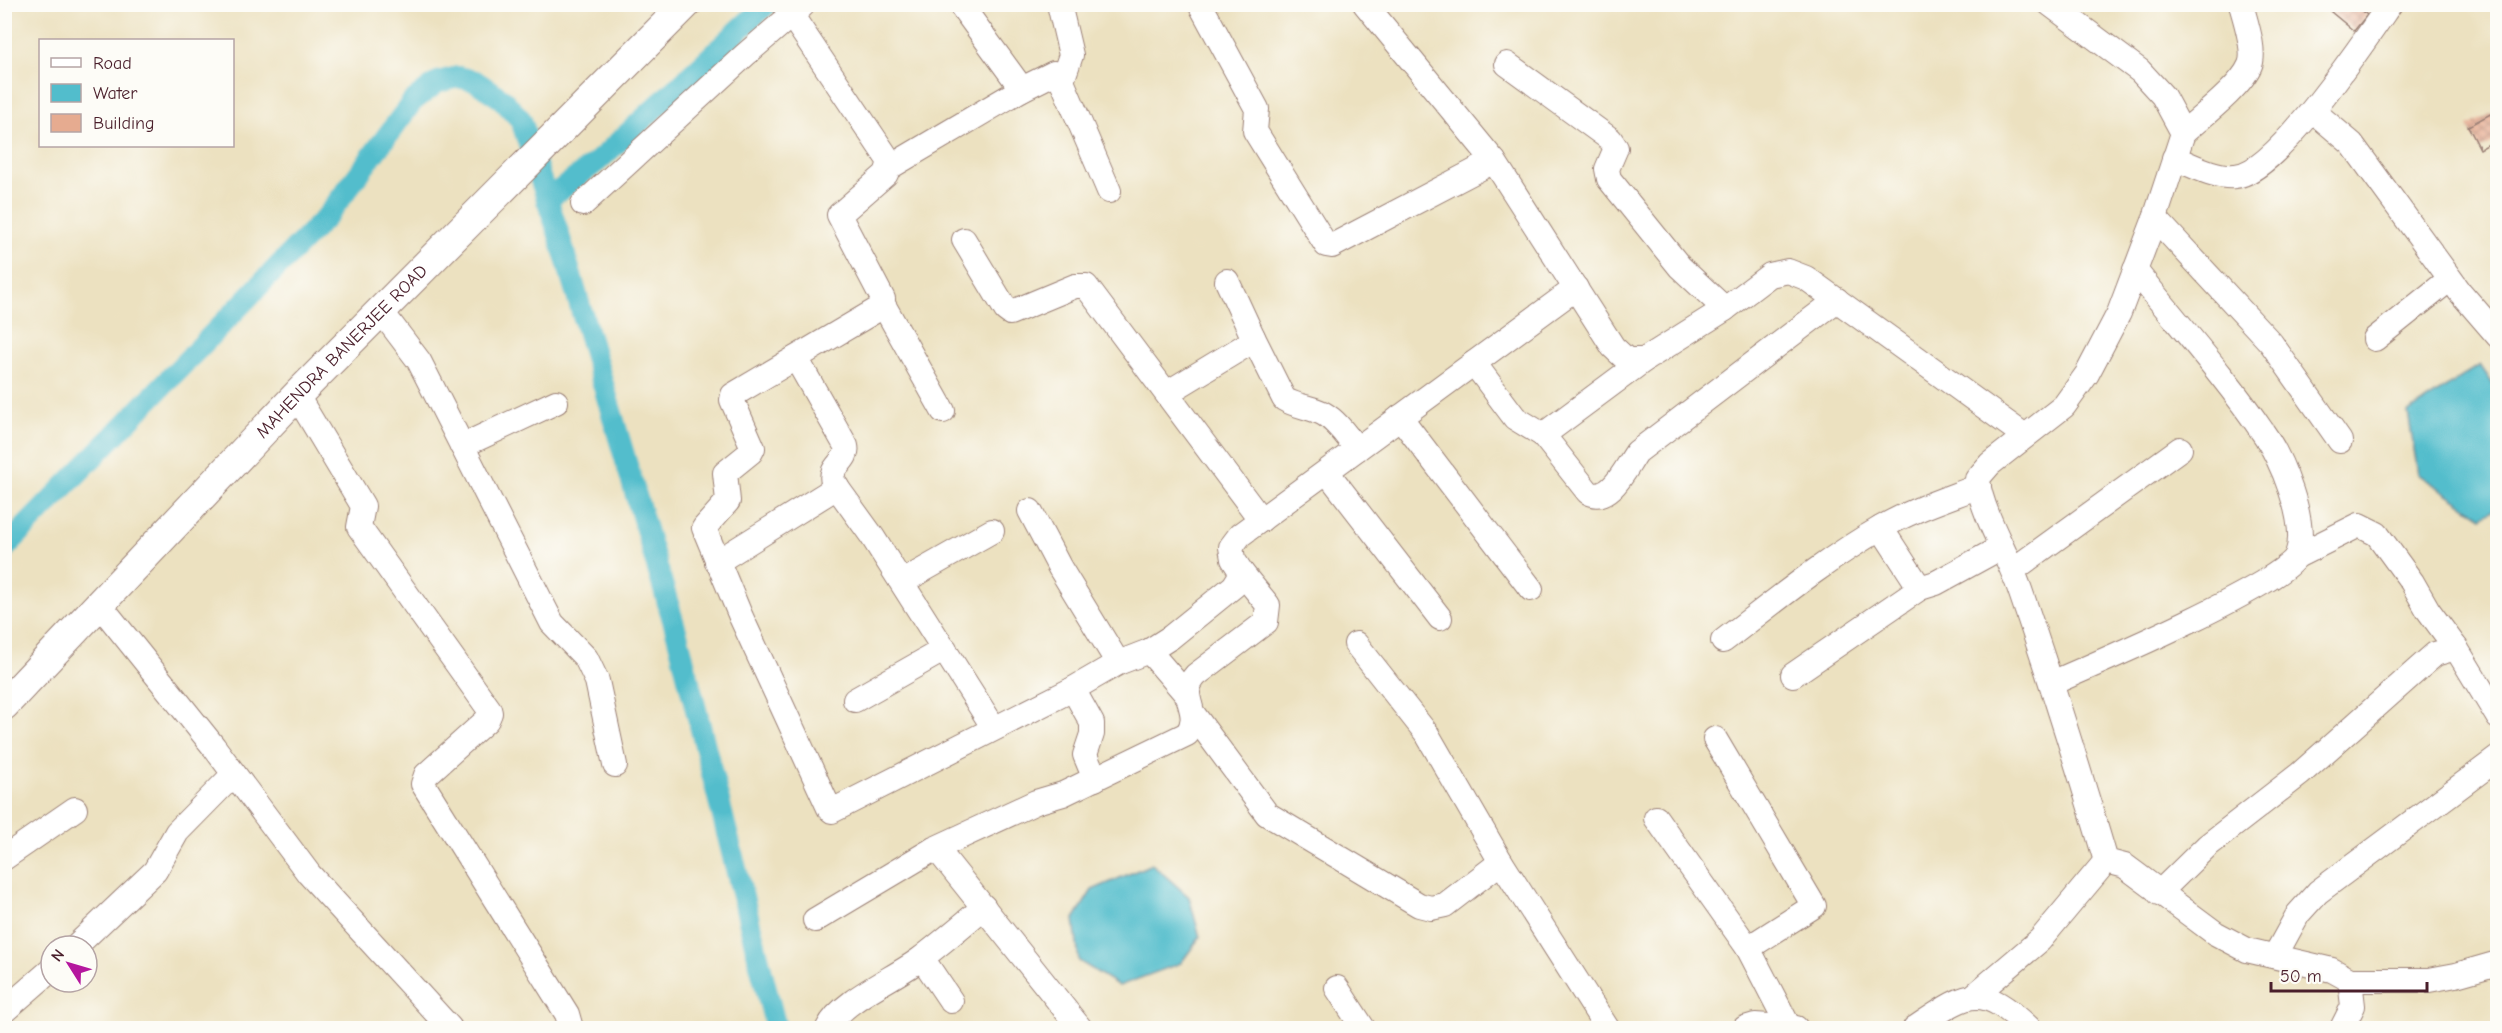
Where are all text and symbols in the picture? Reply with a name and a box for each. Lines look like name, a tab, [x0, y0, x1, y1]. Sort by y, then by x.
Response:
legend	[39, 39, 234, 147]
text: Road	[93, 53, 132, 74]
text: Water	[93, 83, 138, 104]
text: Building	[93, 113, 155, 134]
street label: MAHENDRA BANERJEE ROAD	[252, 260, 432, 443]
north arrow	[39, 934, 99, 994]
text: N	[47, 946, 68, 965]
scale bar	[2271, 955, 2427, 993]
text: 50 m	[2280, 966, 2322, 987]

